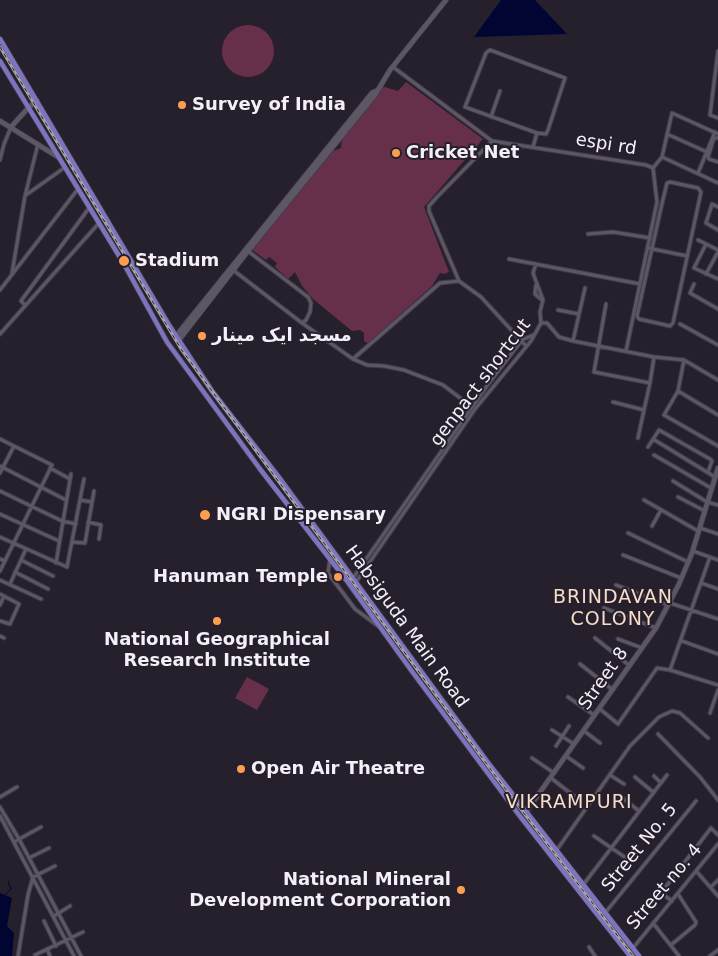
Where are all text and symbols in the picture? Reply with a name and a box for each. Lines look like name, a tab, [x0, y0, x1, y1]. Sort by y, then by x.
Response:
place label: Survey of India	[192, 94, 346, 116]
marker: Survey of India	[176, 99, 188, 111]
street label: espi rd	[574, 130, 638, 160]
place label: Cricket Net	[406, 142, 519, 164]
marker: Cricket Net	[390, 147, 402, 159]
place label: Stadium	[135, 250, 219, 272]
marker: Stadium	[117, 254, 131, 268]
street label: genpact shortcut	[426, 315, 536, 451]
place label: مسجد ایک مینار	[212, 325, 352, 347]
marker: مسجد ایک مینار	[196, 330, 208, 342]
place label: NGRI Dispensary	[216, 504, 386, 526]
marker: NGRI Dispensary	[198, 508, 212, 522]
street label: Habsiguda Main Road	[340, 542, 472, 712]
place label: Hanuman Temple	[153, 566, 328, 588]
marker: Hanuman Temple	[332, 571, 344, 583]
district label: BRINDAVAN COLONY	[552, 587, 674, 631]
marker: National Geographical Research Institute	[211, 615, 223, 627]
place label: National Geographical Research Institute	[104, 629, 330, 672]
street label: Street 8	[575, 643, 633, 715]
place label: Open Air Theatre	[251, 758, 425, 780]
marker: Open Air Theatre	[235, 763, 247, 775]
district label: VIKRAMPURI	[504, 792, 634, 814]
street label: Street No. 5	[598, 799, 682, 897]
street label: Street no. 4	[623, 840, 707, 934]
place label: National Mineral Development Corporation	[189, 869, 451, 912]
marker: National Mineral Development Corporation	[455, 884, 467, 896]

